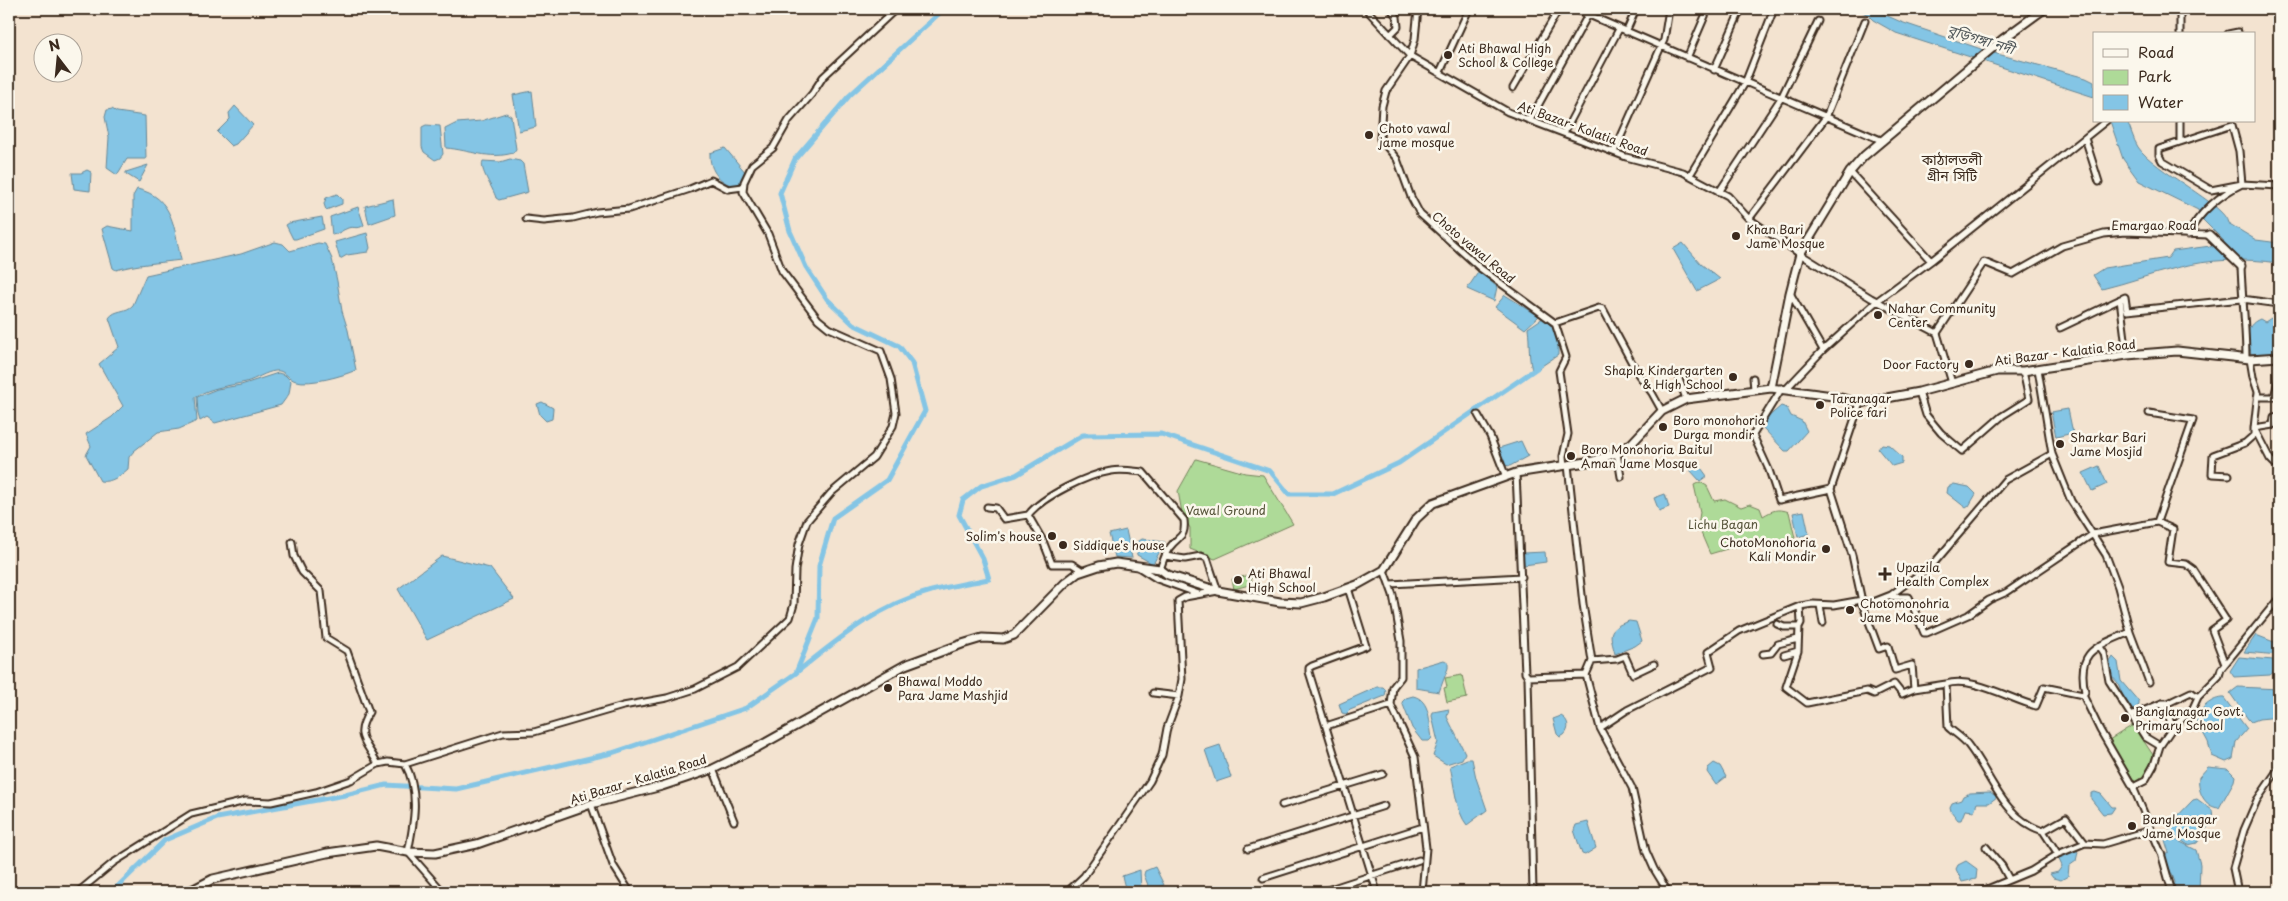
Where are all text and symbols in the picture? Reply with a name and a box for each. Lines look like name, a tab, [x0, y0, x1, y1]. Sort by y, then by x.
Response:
water label: বুড়িগঙ্গা নদী	[1945, 19, 2020, 60]
north arrow	[32, 32, 82, 82]
legend	[2093, 32, 2256, 122]
text: N	[46, 33, 63, 57]
place label: Ati Bhawal High School & College	[1458, 39, 1554, 71]
text: Road	[2138, 40, 2174, 63]
marker: Ati Bhawal High School & College	[1442, 49, 1454, 61]
text: Park	[2138, 64, 2172, 87]
text: Water	[2138, 90, 2183, 113]
street label: Ati Bazar- Kolatia Road	[1515, 96, 1651, 160]
place label: Choto vawal jame mosque	[1378, 119, 1455, 151]
marker: Choto vawal jame mosque	[1363, 129, 1375, 141]
district label: কাঠালতলী গ্রীন সিটি	[1921, 149, 1982, 186]
street label: Choto vawal Road	[1429, 207, 1519, 287]
street label: Emargao Road	[2111, 216, 2197, 234]
place label: Khan Bari Jame Mosque	[1746, 220, 1825, 252]
marker: Khan Bari Jame Mosque	[1730, 230, 1742, 242]
place label: Nahar Community Center	[1888, 299, 1996, 331]
marker: Nahar Community Center	[1872, 309, 1884, 321]
street label: Ati Bazar - Kalatia Road	[1993, 334, 2137, 370]
place label: Door Factory	[1883, 355, 1959, 373]
marker: Door Factory	[1963, 358, 1975, 370]
place label: Shapla Kindergarten & High School	[1604, 361, 1723, 393]
marker: Shapla Kindergarten & High School	[1727, 371, 1739, 383]
place label: Taranagar Police fari	[1830, 389, 1892, 421]
marker: Taranagar Police fari	[1814, 399, 1826, 411]
place label: Boro monohoria Durga mondir	[1673, 411, 1766, 443]
marker: Boro monohoria Durga mondir	[1657, 421, 1669, 433]
place label: Sharkar Bari Jame Mosjid	[2070, 428, 2146, 460]
marker: Sharkar Bari Jame Mosjid	[2054, 438, 2066, 450]
place label: Boro Monohoria Baitul Aman Jame Mosque	[1581, 440, 1713, 472]
marker: Boro Monohoria Baitul Aman Jame Mosque	[1565, 450, 1577, 462]
park label: Vawal Ground	[1186, 501, 1266, 519]
park label: Lichu Bagan	[1688, 515, 1758, 533]
place label: Solim's house	[966, 527, 1042, 545]
marker: Solim's house	[1046, 530, 1058, 542]
place label: ChotoMonohoria Kali Mondir	[1720, 533, 1817, 565]
place label: Siddique's house	[1073, 536, 1165, 554]
marker: Siddique's house	[1057, 539, 1069, 551]
marker: ChotoMonohoria Kali Mondir	[1820, 543, 1832, 555]
place label: Upazila Health Complex	[1896, 558, 1989, 590]
place label: Ati Bhawal High School	[1248, 564, 1316, 596]
marker: Upazila Health Complex	[1878, 567, 1892, 581]
marker: Ati Bhawal High School	[1232, 574, 1244, 586]
place label: Chotomonohria Jame Mosque	[1860, 594, 1950, 626]
marker: Chotomonohria Jame Mosque	[1844, 604, 1856, 616]
place label: Bhawal Moddo Para Jame Mashjid	[898, 672, 1008, 704]
marker: Bhawal Moddo Para Jame Mashjid	[882, 682, 894, 694]
place label: Banglanagar Govt. Primary School	[2135, 702, 2244, 734]
marker: Banglanagar Govt. Primary School	[2119, 712, 2131, 724]
street label: Ati Bazar - Kalatia Road	[567, 750, 709, 808]
place label: Banglanagar Jame Mosque	[2142, 810, 2221, 842]
marker: Banglanagar Jame Mosque	[2126, 820, 2138, 832]

